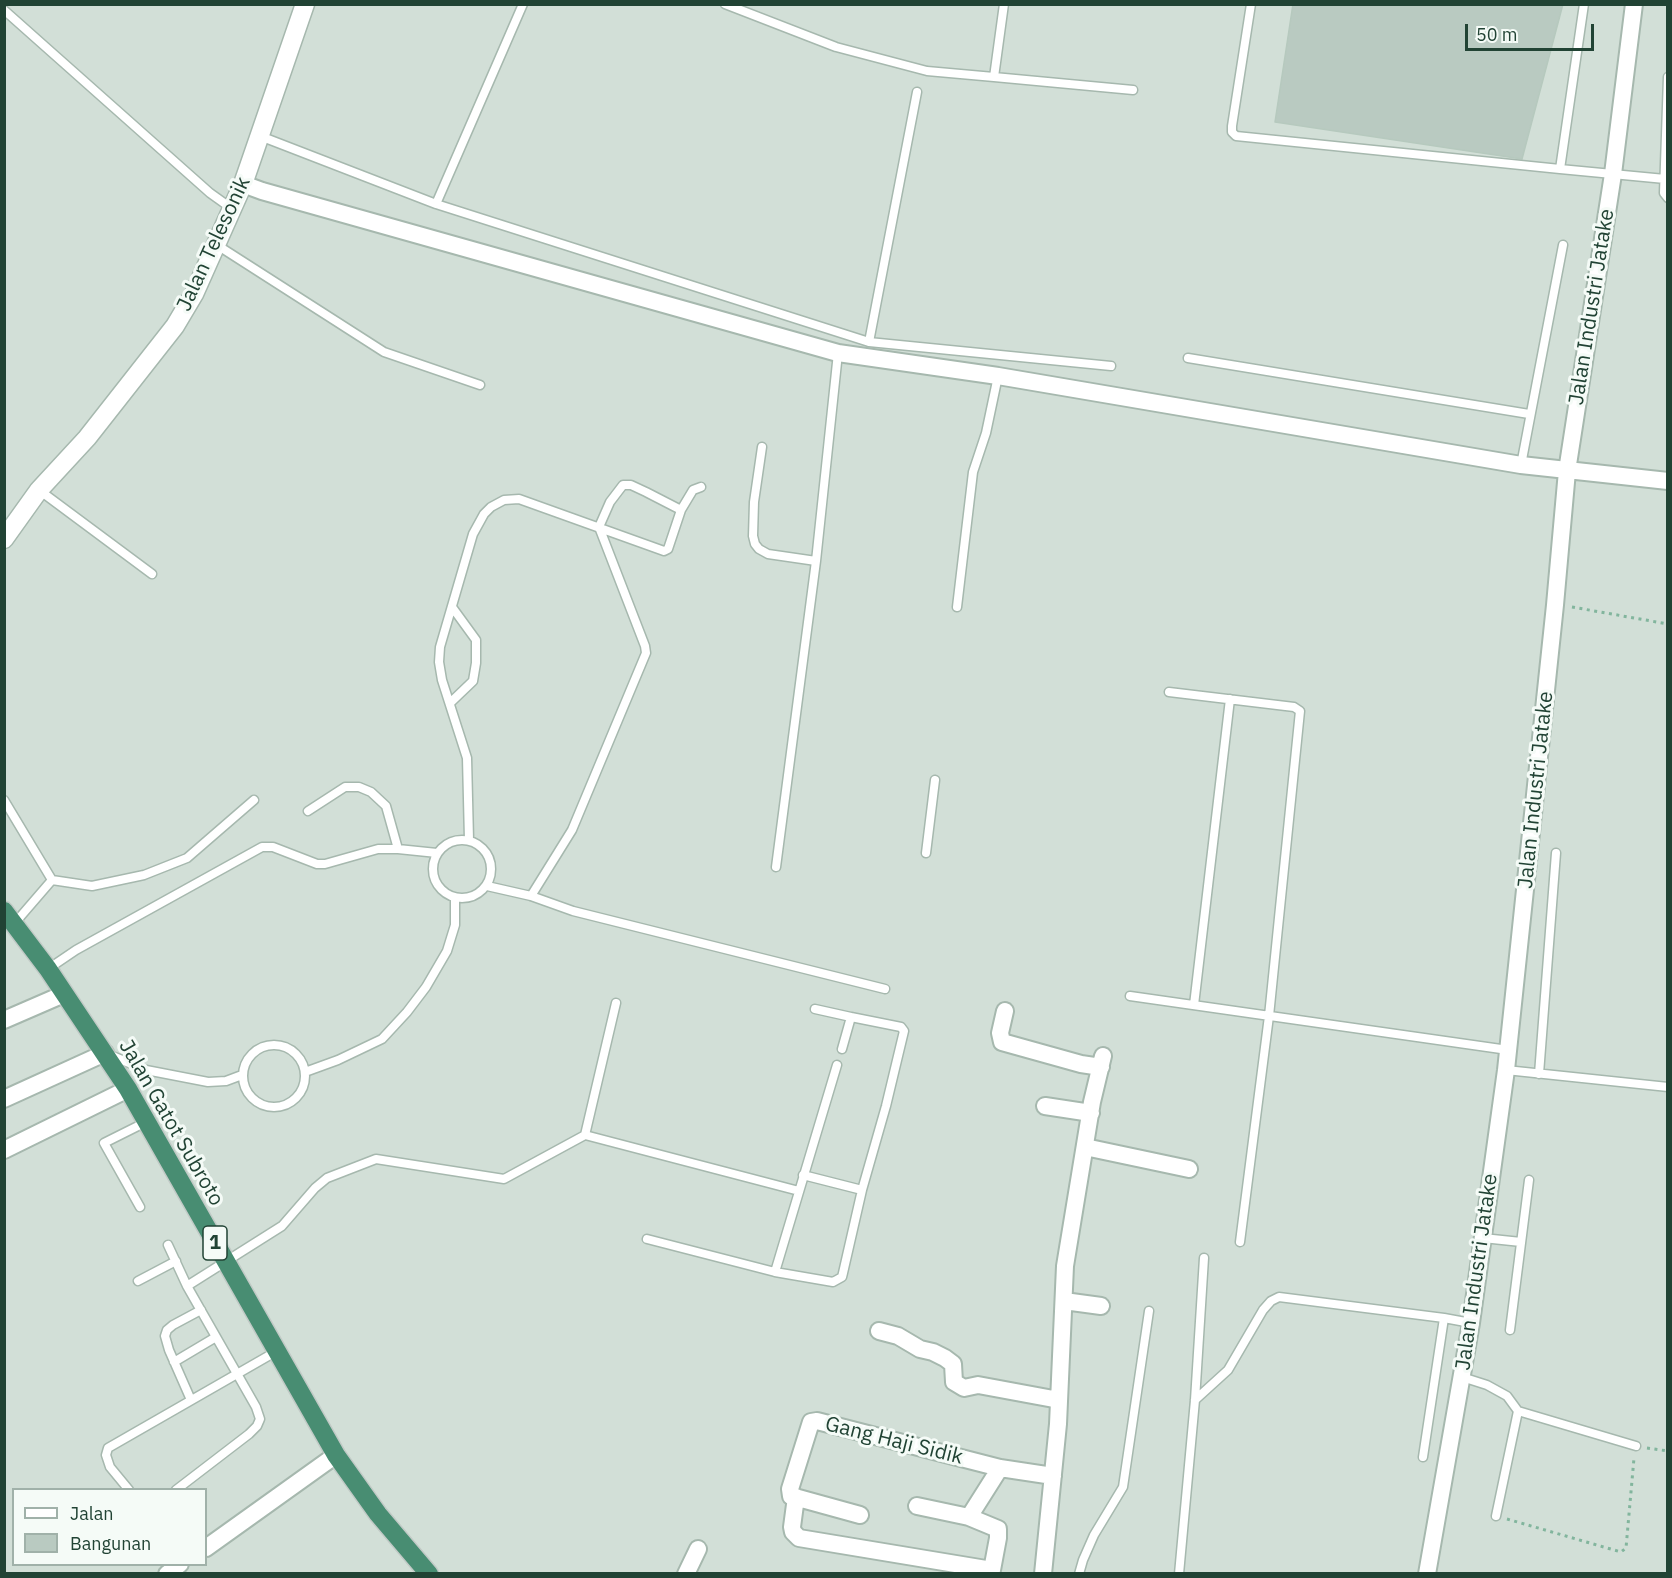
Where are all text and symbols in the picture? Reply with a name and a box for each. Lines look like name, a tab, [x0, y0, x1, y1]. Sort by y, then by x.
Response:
scale bar	[1468, 12, 1597, 50]
text: 50 m	[1476, 23, 1518, 46]
street label: Jalan Telesonik	[172, 173, 256, 315]
street label: Jalan Industri Jatake	[1564, 207, 1620, 407]
street label: Jalan Industri Jatake	[1513, 690, 1559, 890]
street label: Jalan Gatot Subroto	[113, 1035, 229, 1211]
street label: Jalan Industri Jatake	[1451, 1172, 1503, 1372]
road number: 1	[203, 1226, 227, 1260]
street label: Gang Haji Sidik	[822, 1412, 966, 1470]
legend	[12, 1488, 207, 1566]
text: Jalan	[70, 1502, 114, 1525]
text: Bangunan	[70, 1532, 151, 1555]

